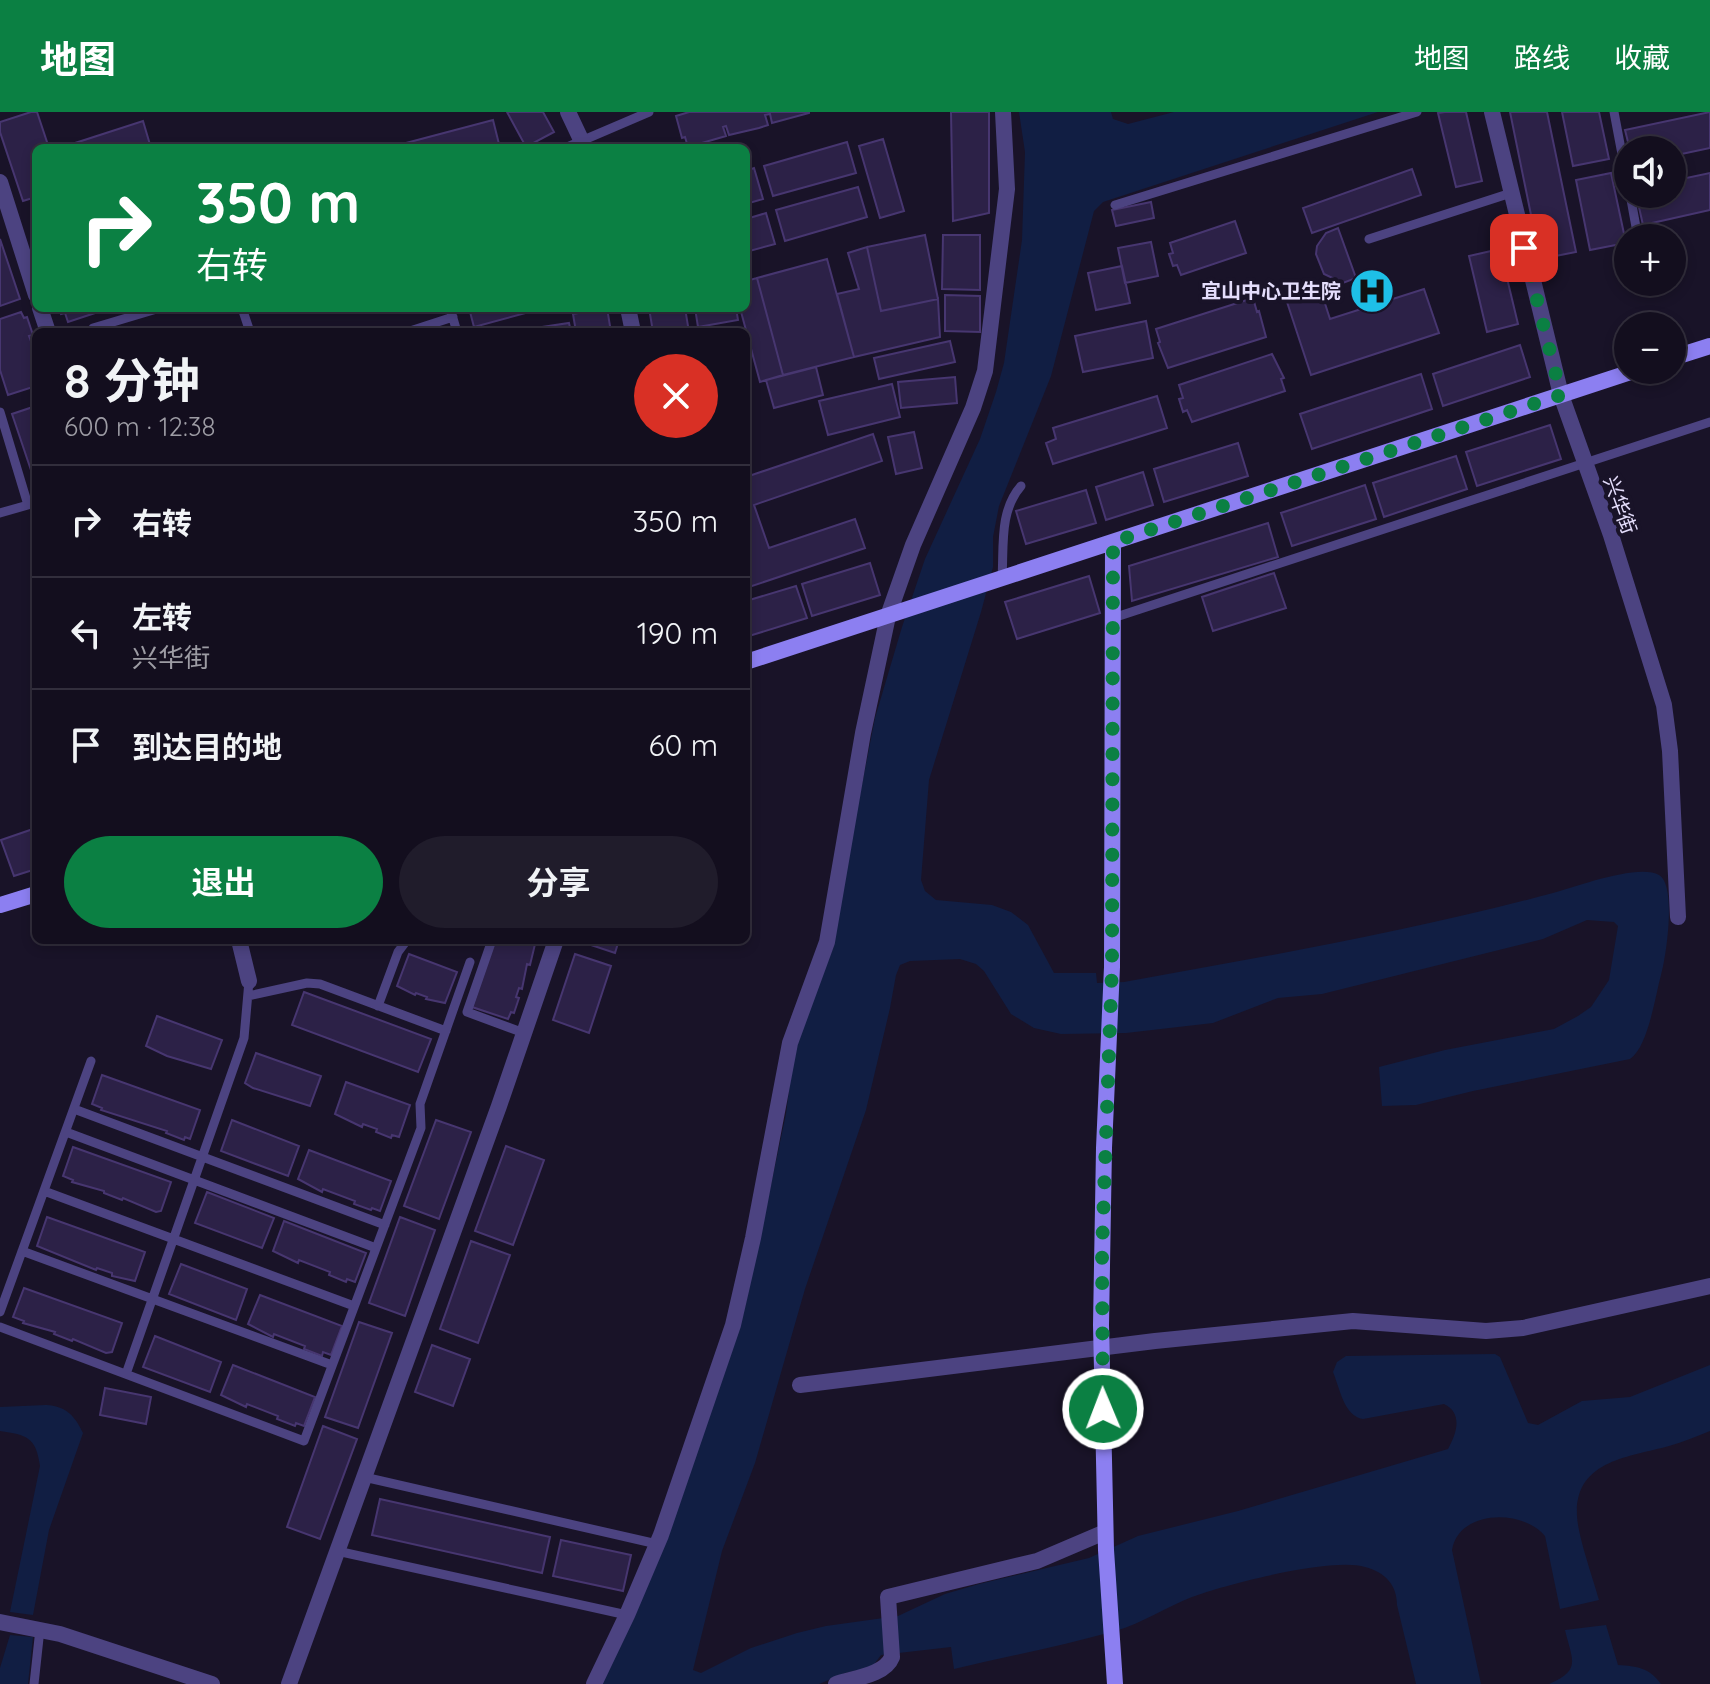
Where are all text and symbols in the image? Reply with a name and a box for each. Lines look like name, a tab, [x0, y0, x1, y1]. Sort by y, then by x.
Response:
text: 地图	[40, 35, 116, 83]
text: 地图	[1414, 40, 1470, 75]
text: 路线	[1514, 40, 1570, 75]
text: 收藏	[1614, 40, 1670, 75]
map controls	[1614, 136, 1686, 384]
button: sound	[1614, 136, 1686, 208]
text: 350 m	[196, 167, 360, 237]
icon: right	[64, 176, 168, 280]
pin	[1490, 214, 1558, 282]
button: +	[1614, 224, 1686, 296]
icon: arrive	[1502, 226, 1546, 270]
text: 右转	[196, 242, 268, 287]
hospital icon: 宜山中心卫生院	[1348, 267, 1396, 315]
place label: 宜山中心卫生院	[1201, 278, 1341, 303]
button: −	[1614, 312, 1686, 384]
text: 8 分钟	[64, 350, 200, 410]
button: close	[634, 354, 718, 438]
text: 600 m · 12:38	[64, 410, 216, 443]
street label: 兴华街	[1598, 472, 1642, 537]
icon: right	[64, 499, 108, 543]
text: 350 m	[633, 502, 718, 540]
text: 右转	[132, 504, 192, 542]
text: 左转	[132, 598, 192, 636]
icon: left	[64, 611, 108, 655]
text: 190 m	[637, 614, 718, 652]
text: 兴华街	[132, 641, 210, 674]
icon: arrive	[64, 723, 108, 767]
text: 60 m	[648, 726, 718, 764]
text: 到达目的地	[132, 728, 282, 766]
button: 退出	[64, 836, 383, 928]
button: 分享	[399, 836, 718, 928]
position arrow	[1061, 1367, 1145, 1451]

